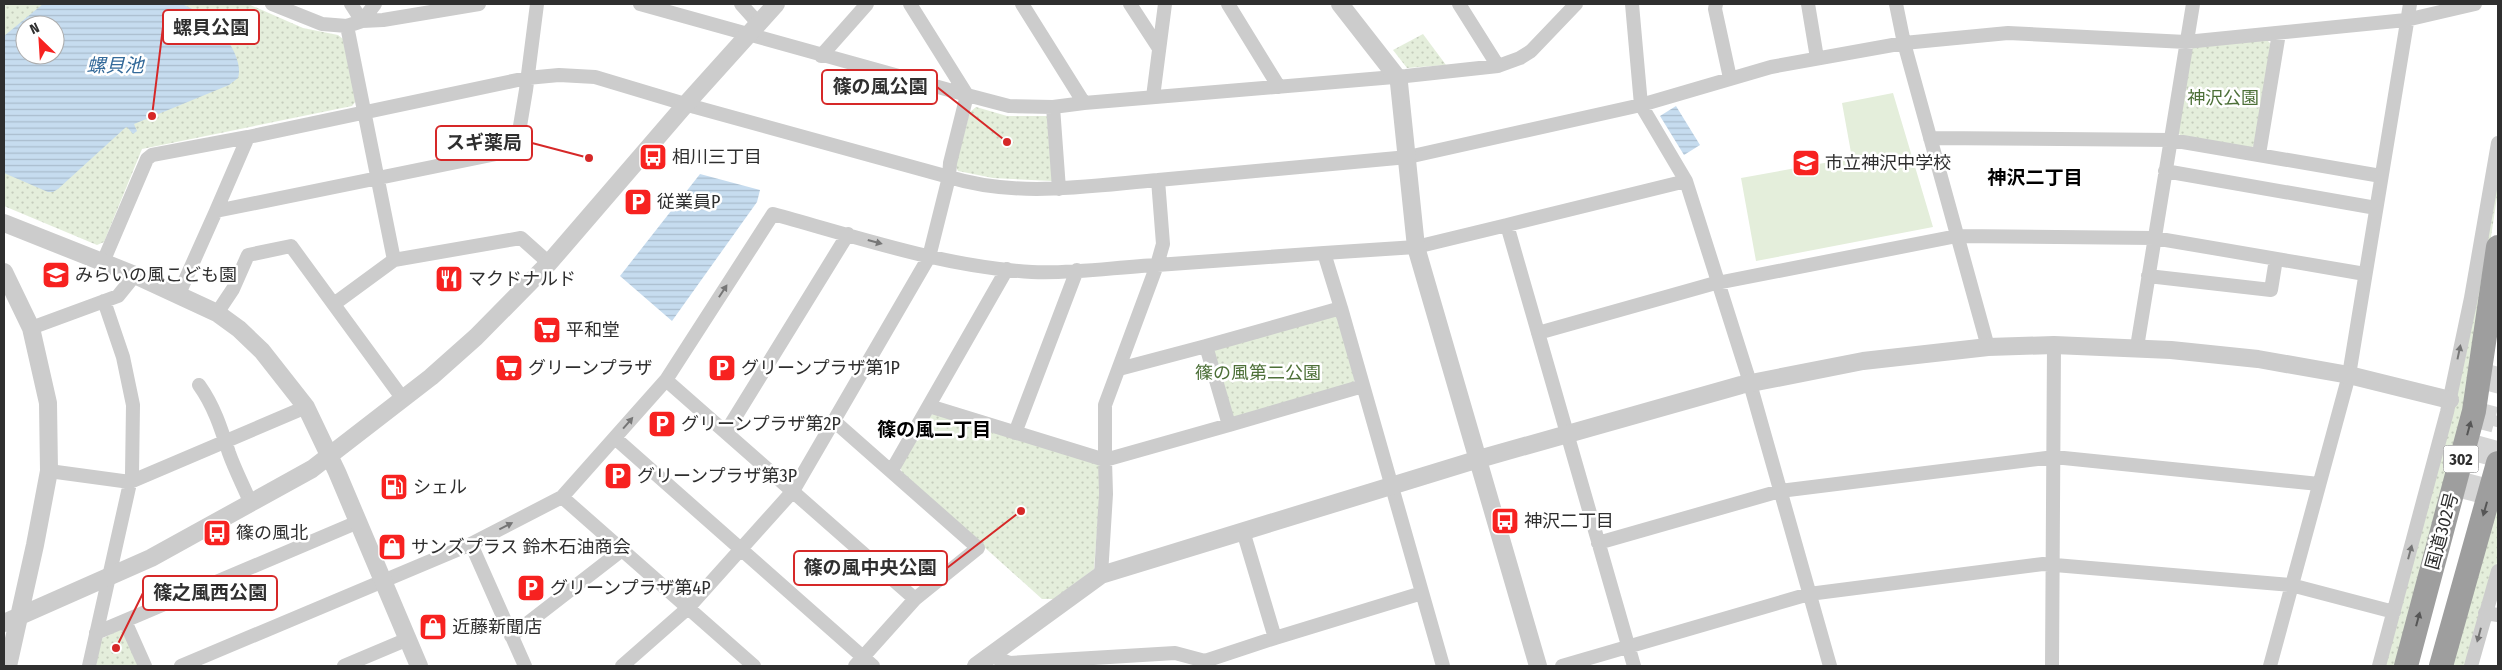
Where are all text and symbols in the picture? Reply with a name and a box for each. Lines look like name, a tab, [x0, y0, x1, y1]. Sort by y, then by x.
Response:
callout: 螺貝公園	[163, 10, 259, 44]
north arrow	[15, 15, 65, 65]
text: 螺貝公園	[173, 16, 249, 39]
text: N	[27, 19, 42, 38]
water label: 螺貝池	[86, 54, 145, 77]
callout: 篠の風公園	[822, 70, 937, 104]
text: 篠の風公園	[832, 75, 928, 98]
park label: 神沢公園	[2187, 87, 2259, 109]
callout: スギ薬局	[436, 126, 532, 160]
text: スギ薬局	[446, 131, 522, 154]
bus stop icon: 相川三丁目	[638, 142, 668, 172]
place label: 相川三丁目	[672, 146, 762, 168]
school or university icon: 市立神沢中学校	[1791, 148, 1821, 178]
place label: 市立神沢中学校	[1825, 152, 1951, 174]
district label: 神沢二丁目	[1987, 166, 2083, 189]
parking icon: 従業員P	[623, 187, 653, 217]
place label: 従業員P	[657, 191, 720, 213]
one-way arrow	[868, 238, 883, 246]
school or university icon: みらいの風こども園	[41, 260, 71, 290]
place label: みらいの風こども園	[75, 264, 237, 286]
restaurant icon: マクドナルド	[434, 264, 464, 294]
place label: マクドナルド	[468, 268, 576, 290]
one-way arrow	[718, 285, 728, 298]
supermarket icon: 平和堂	[532, 315, 562, 345]
place label: 平和堂	[566, 319, 620, 341]
one-way arrow	[2455, 344, 2463, 360]
supermarket icon: グリーンプラザ	[494, 353, 524, 383]
parking icon: グリーンプラザ第1P	[707, 353, 737, 383]
place label: グリーンプラザ	[528, 357, 653, 379]
place label: グリーンプラザ第1P	[741, 357, 900, 379]
park label: 篠の風第二公園	[1195, 362, 1321, 384]
parking icon: グリーンプラザ第2P	[647, 409, 677, 439]
place label: グリーンプラザ第2P	[681, 413, 841, 435]
one-way arrow	[623, 416, 634, 429]
district label: 篠の風二丁目	[877, 418, 991, 441]
one-way arrow	[2466, 421, 2474, 436]
road number: 302	[2444, 446, 2478, 472]
parking icon: グリーンプラザ第3P	[603, 461, 633, 491]
place label: グリーンプラザ第3P	[637, 465, 797, 487]
fuel station icon: シェル	[379, 472, 409, 502]
place label: シェル	[413, 476, 467, 498]
street label: 国道302号	[2421, 490, 2463, 572]
one-way arrow	[2481, 502, 2489, 517]
bus stop icon: 神沢二丁目	[1490, 506, 1520, 536]
place label: 神沢二丁目	[1524, 510, 1614, 532]
bus stop icon: 篠の風北	[202, 518, 232, 548]
place label: 篠の風北	[236, 522, 308, 544]
one-way arrow	[499, 522, 513, 530]
shop icon: サンズプラス 鈴木石油商会	[377, 532, 407, 562]
place label: サンズプラス 鈴木石油商会	[411, 536, 631, 558]
one-way arrow	[2407, 544, 2415, 559]
callout: 篠の風中央公園	[794, 551, 947, 585]
text: 篠の風中央公園	[803, 556, 937, 579]
parking icon: グリーンプラザ第4P	[516, 573, 546, 603]
callout: 篠之風西公園	[143, 576, 277, 610]
place label: グリーンプラザ第4P	[550, 577, 711, 599]
text: 篠之風西公園	[153, 581, 267, 604]
shop icon: 近藤新聞店	[418, 612, 448, 642]
one-way arrow	[2415, 612, 2423, 627]
place label: 近藤新聞店	[452, 616, 542, 638]
one-way arrow	[2475, 627, 2483, 642]

